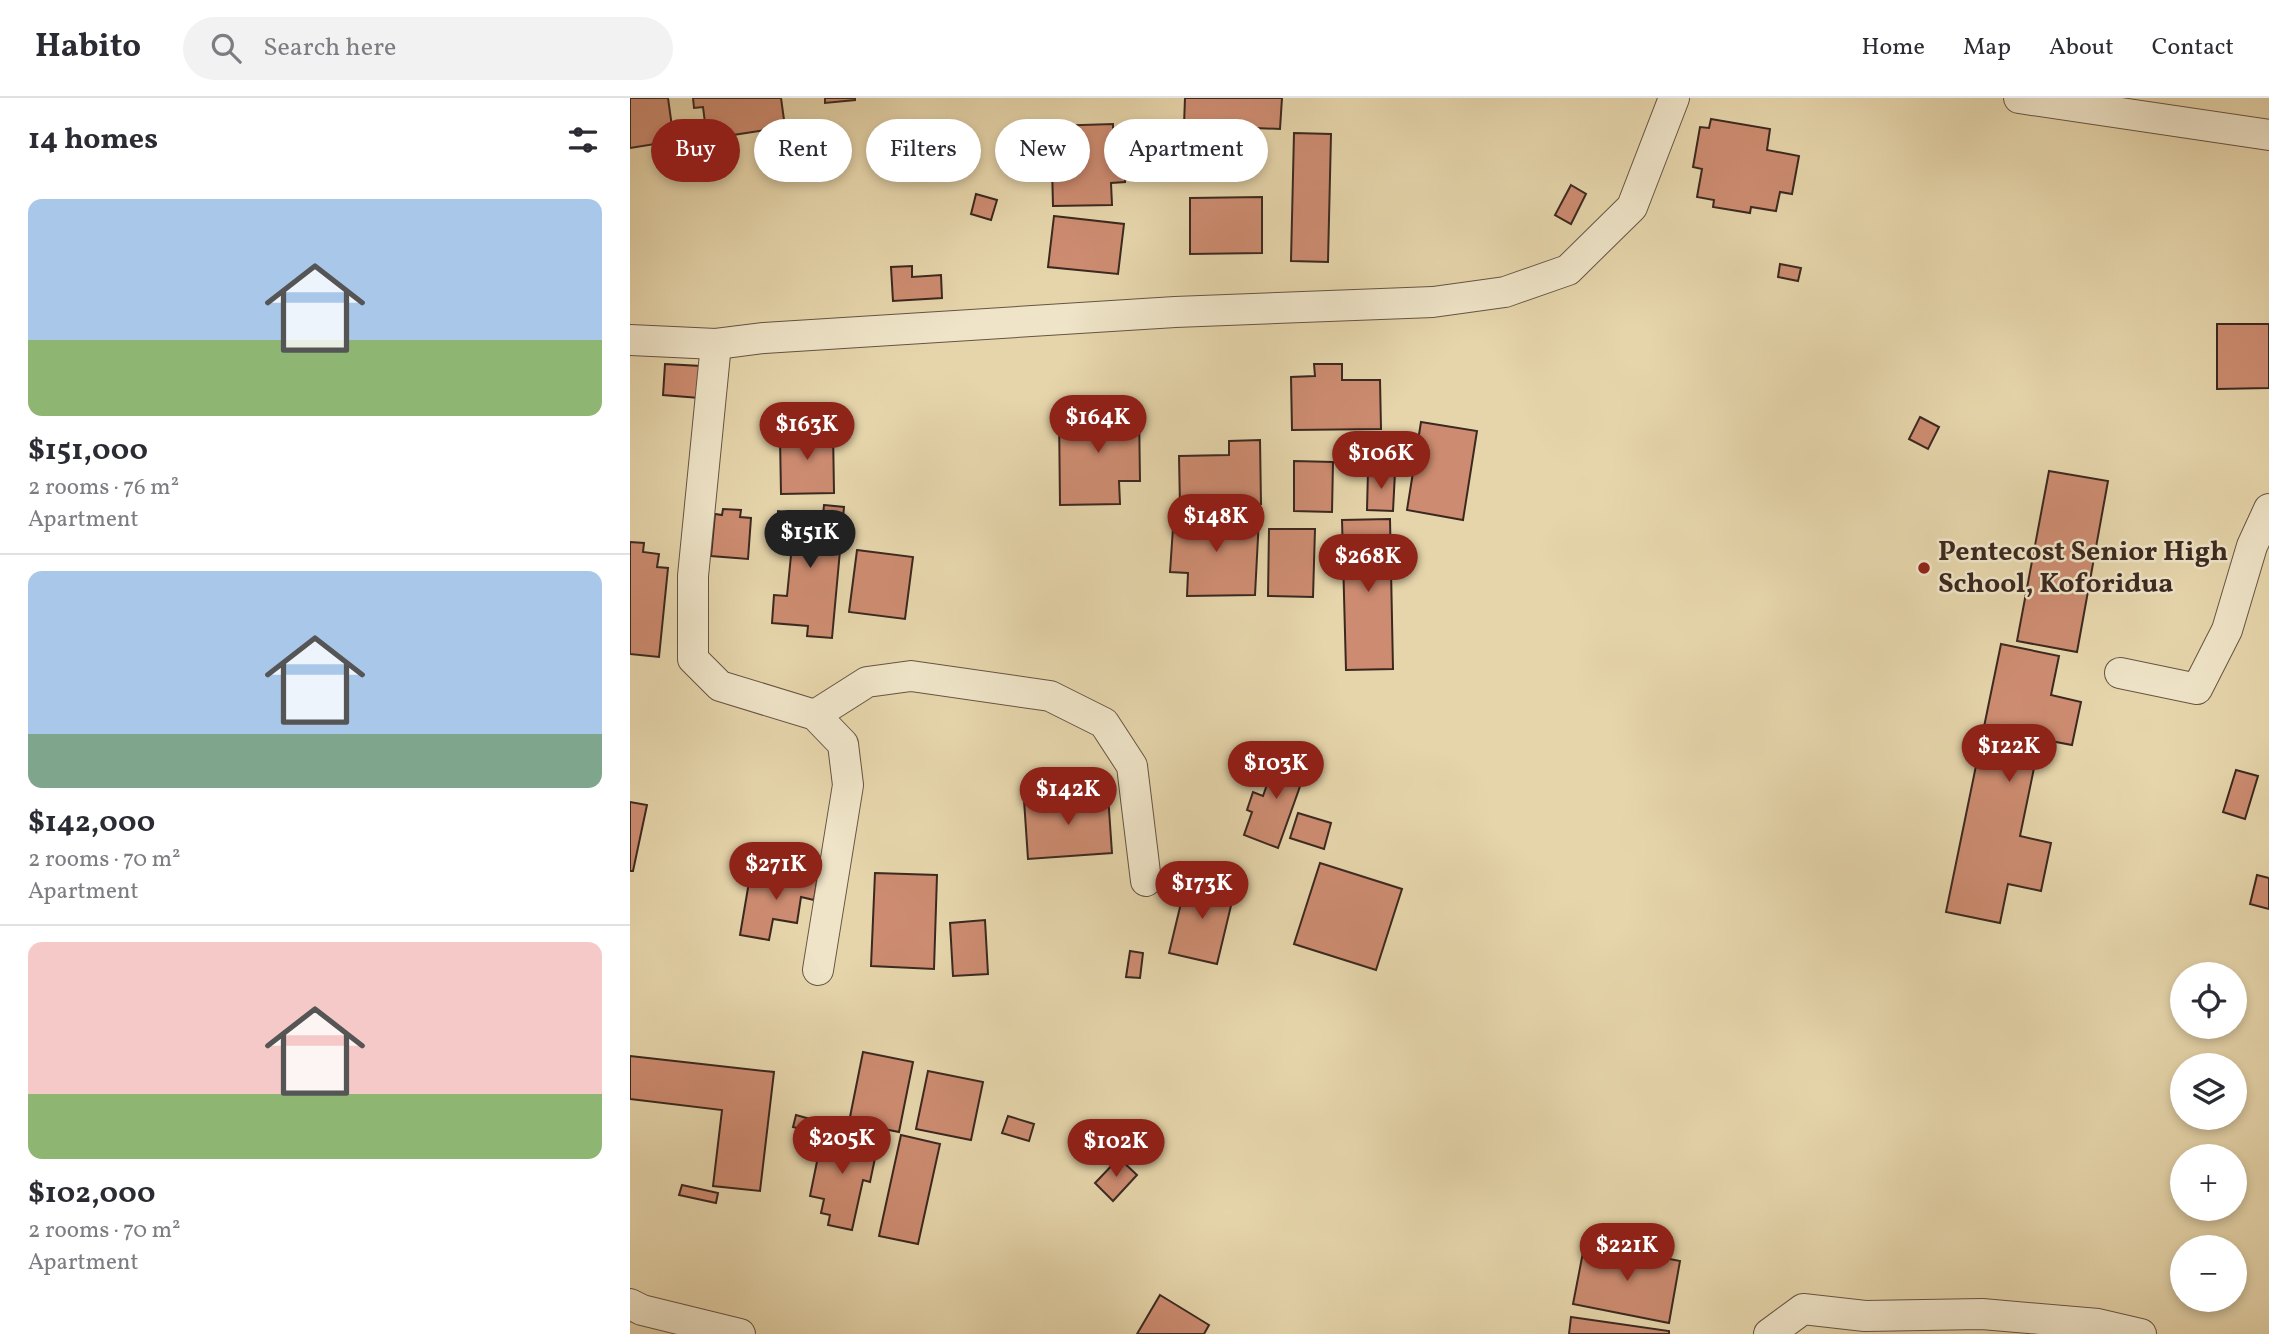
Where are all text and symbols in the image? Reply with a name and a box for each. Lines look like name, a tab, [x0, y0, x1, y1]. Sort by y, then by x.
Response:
search box	[183, 17, 673, 80]
text: Habito	[35, 25, 141, 71]
icon: search	[207, 29, 245, 67]
text: Search here	[263, 30, 396, 66]
text: Home	[1861, 31, 1925, 65]
text: Map	[1963, 31, 2011, 65]
text: About	[2049, 31, 2114, 65]
text: Contact	[2152, 31, 2234, 65]
text: 14 homes	[28, 119, 158, 161]
chip: Buy	[651, 119, 740, 182]
chip: Rent	[754, 119, 852, 182]
chip: Filters	[866, 119, 981, 182]
chip: New	[995, 119, 1090, 182]
chip: Apartment	[1104, 119, 1268, 182]
icon: filters	[564, 121, 602, 159]
icon: home	[252, 245, 378, 371]
pin: $164K	[1049, 396, 1147, 455]
pin: $163K	[758, 402, 856, 462]
text: $164K	[1066, 402, 1130, 434]
text: $163K	[776, 409, 838, 441]
text: $151,000	[28, 430, 148, 472]
pin: $106K	[1332, 432, 1430, 491]
text: $106K	[1348, 438, 1414, 470]
text: 2 rooms · 76 m²	[28, 472, 179, 504]
pin: $148K	[1167, 494, 1265, 554]
text: $148K	[1184, 501, 1249, 533]
text: Apartment	[28, 504, 139, 536]
pin: $151K	[761, 510, 859, 570]
text: $151K	[780, 517, 840, 549]
place label: Pentecost Senior High School, Koforidua	[1938, 533, 2228, 604]
pin: $268K	[1319, 534, 1417, 594]
text: $268K	[1335, 541, 1401, 573]
marker: Pentecost Senior High School, Koforidua	[1916, 560, 1932, 576]
icon: home	[252, 617, 378, 743]
pin: $122K	[1960, 724, 2058, 784]
text: $122K	[1978, 731, 2040, 763]
pin: $103K	[1227, 742, 1325, 801]
text: $103K	[1244, 748, 1308, 780]
pin: $142K	[1019, 768, 1117, 827]
text: $142K	[1036, 774, 1100, 806]
text: $142,000	[28, 802, 155, 844]
pin: $271K	[727, 842, 825, 902]
text: 2 rooms · 70 m²	[28, 844, 181, 876]
text: $271K	[745, 849, 807, 881]
pin: $173K	[1153, 862, 1251, 921]
text: $173K	[1171, 868, 1233, 900]
text: Apartment	[28, 876, 139, 908]
map controls	[2170, 962, 2247, 1312]
button: locate	[2170, 962, 2247, 1039]
icon: home	[252, 988, 378, 1114]
button: layers	[2170, 1053, 2247, 1130]
pin: $205K	[793, 1116, 891, 1176]
pin: $102K	[1067, 1119, 1165, 1179]
text: $205K	[809, 1123, 875, 1155]
text: $102K	[1084, 1126, 1148, 1158]
button: +	[2170, 1144, 2247, 1221]
text: $102,000	[28, 1173, 156, 1215]
text: 2 rooms · 70 m²	[28, 1215, 181, 1247]
pin: $221K	[1578, 1224, 1676, 1283]
text: $221K	[1596, 1230, 1658, 1262]
button: −	[2170, 1235, 2247, 1312]
text: Apartment	[28, 1247, 139, 1279]

